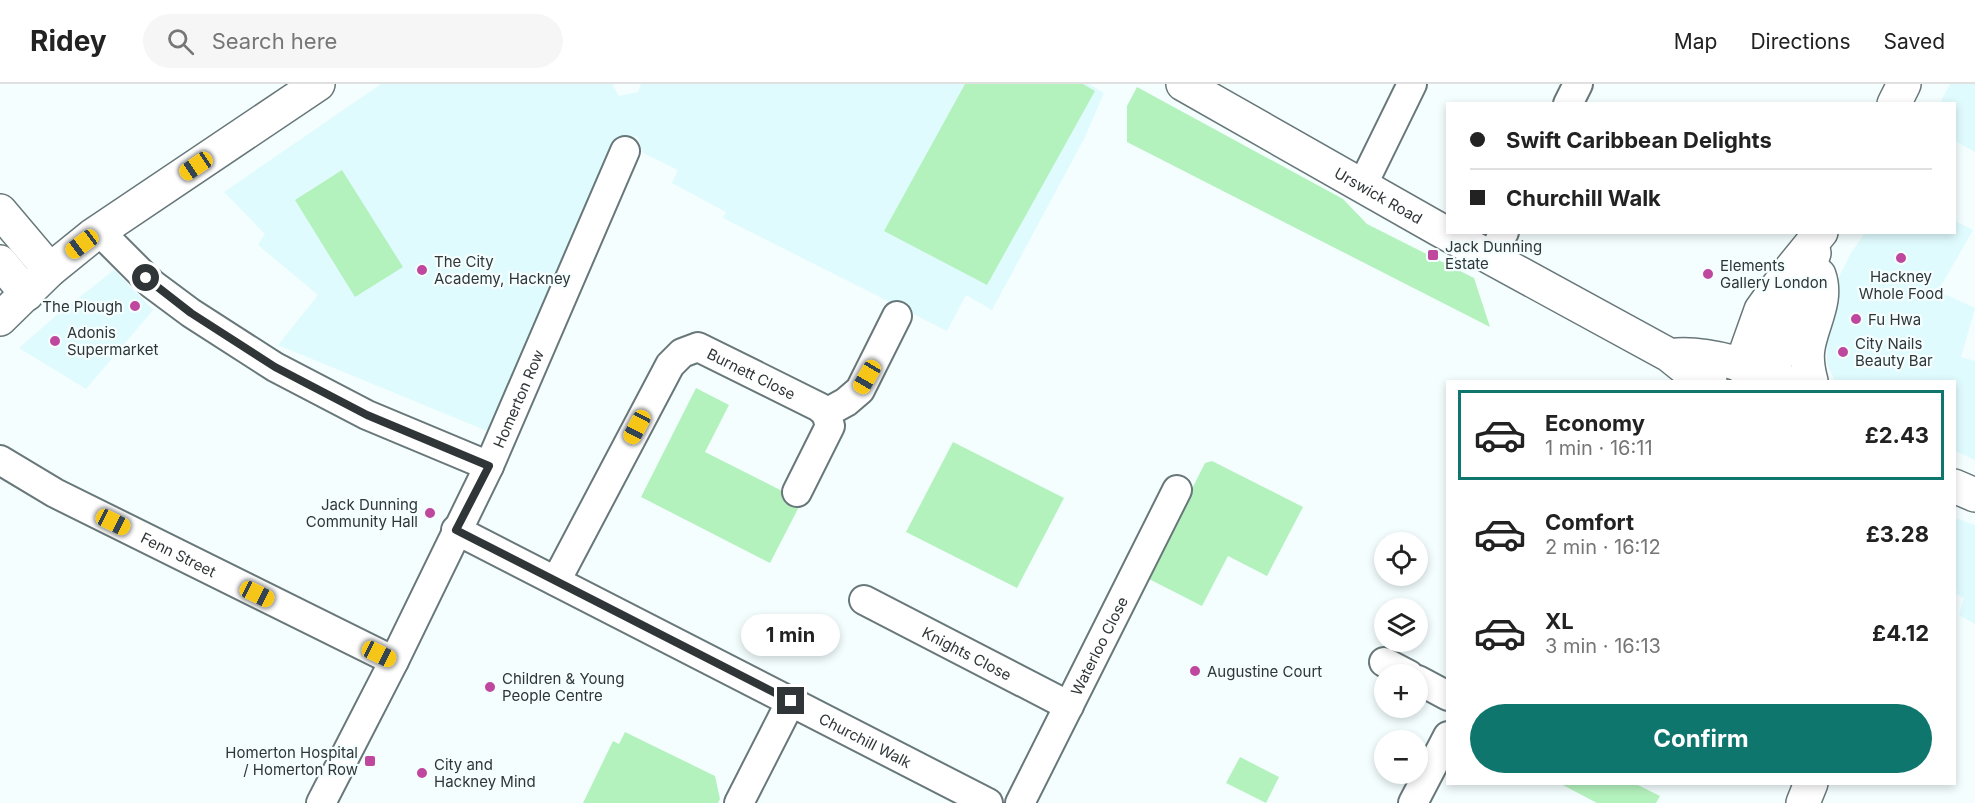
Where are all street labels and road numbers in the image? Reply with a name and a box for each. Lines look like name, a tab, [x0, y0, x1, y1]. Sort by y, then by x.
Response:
street label: Urswick Road	[1331, 163, 1426, 228]
street label: Burnett Close	[704, 344, 799, 403]
street label: Homerton Row	[489, 347, 548, 451]
street label: Fenn Street	[138, 528, 219, 581]
street label: Waterloo Close	[1066, 593, 1132, 698]
street label: Knights Close	[919, 622, 1015, 684]
street label: Churchill Walk	[816, 708, 915, 772]

